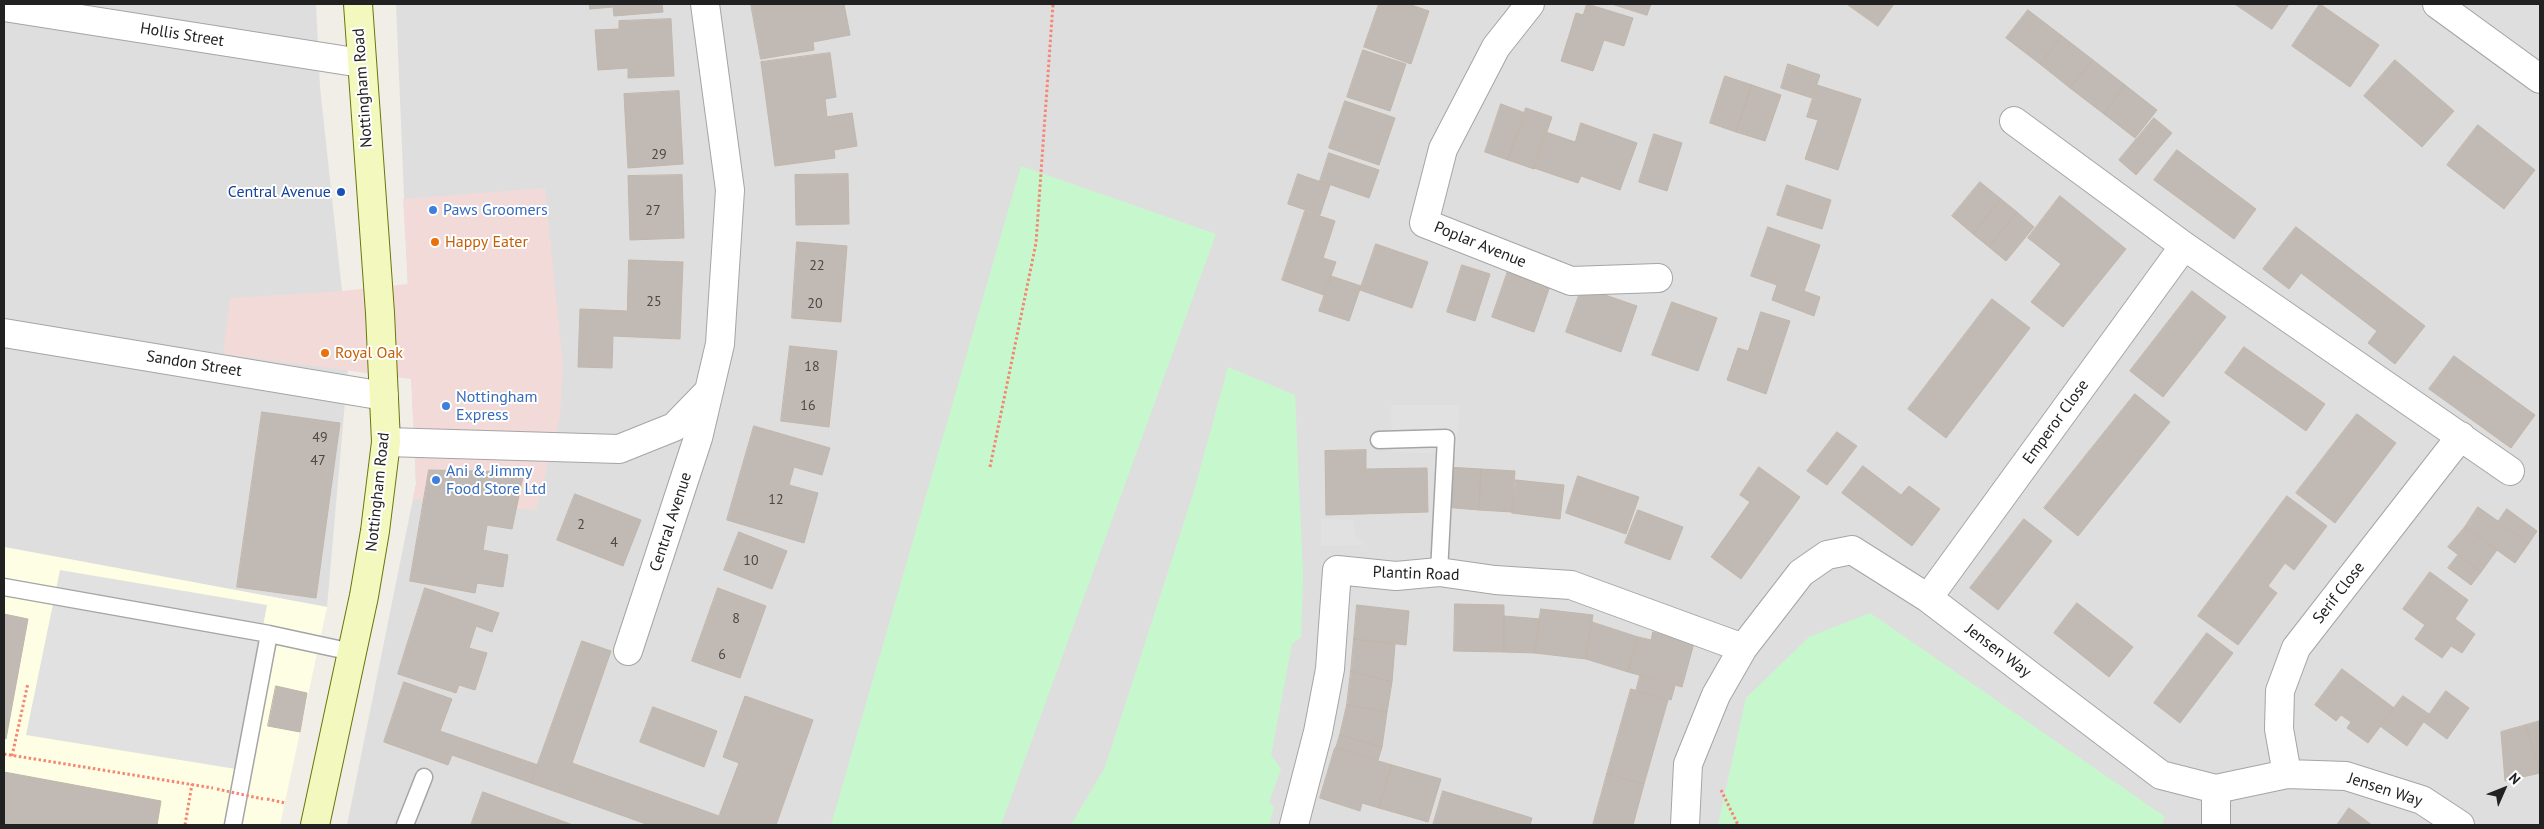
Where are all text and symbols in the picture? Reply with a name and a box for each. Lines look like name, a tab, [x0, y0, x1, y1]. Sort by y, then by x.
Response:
street label: Hollis Street	[139, 19, 225, 51]
street label: Nottingham Road	[349, 28, 377, 148]
house number: 29	[651, 147, 667, 163]
place label: Central Avenue	[228, 182, 331, 202]
marker: Central Avenue	[335, 186, 347, 198]
place label: Paws Groomers	[443, 200, 548, 220]
house number: 27	[645, 203, 661, 219]
marker: Paws Groomers	[427, 204, 439, 216]
street label: Poplar Avenue	[1431, 218, 1529, 272]
place label: Happy Eater	[445, 232, 528, 252]
marker: Happy Eater	[429, 236, 441, 248]
house number: 22	[809, 258, 825, 274]
house number: 25	[646, 294, 662, 310]
house number: 20	[807, 296, 823, 312]
place label: Royal Oak	[335, 343, 403, 363]
street label: Sandon Street	[145, 347, 243, 381]
marker: Royal Oak	[319, 347, 331, 359]
house number: 18	[804, 359, 820, 375]
street label: Emperor Close	[2019, 376, 2093, 468]
place label: Nottingham Express	[456, 387, 538, 425]
house number: 16	[800, 398, 816, 414]
marker: Nottingham Express	[440, 400, 452, 412]
house number: 49	[312, 430, 328, 446]
street label: Nottingham Road	[362, 432, 394, 552]
house number: 47	[310, 453, 326, 469]
place label: Ani & Jimmy Food Store Ltd	[446, 461, 546, 499]
street label: Central Avenue	[646, 470, 696, 574]
marker: Ani & Jimmy Food Store Ltd	[430, 474, 442, 486]
house number: 12	[768, 492, 784, 508]
house number: 2	[577, 517, 585, 533]
house number: 4	[610, 535, 618, 551]
house number: 10	[743, 553, 759, 569]
street label: Serif Close	[2309, 558, 2369, 628]
street label: Plantin Road	[1372, 563, 1460, 585]
house number: 8	[732, 611, 740, 627]
street label: Jensen Way	[1961, 620, 2035, 682]
house number: 6	[718, 647, 726, 663]
north arrow	[2479, 764, 2529, 814]
street label: Jensen Way	[2345, 769, 2425, 811]
text: N	[2505, 769, 2524, 788]

